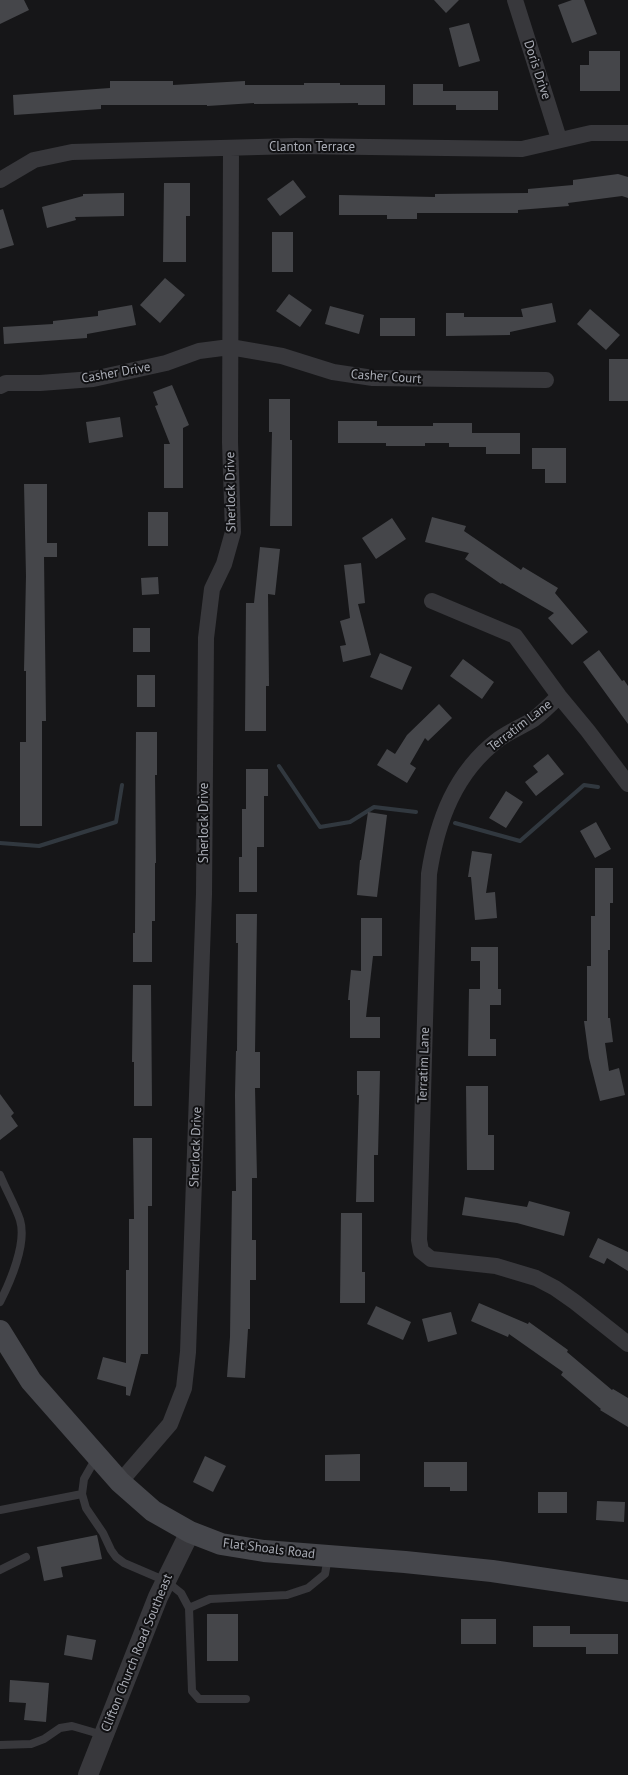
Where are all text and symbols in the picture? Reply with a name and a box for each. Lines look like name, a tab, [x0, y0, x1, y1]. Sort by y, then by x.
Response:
street label: Doris Drive	[520, 38, 554, 102]
street label: Clanton Terrace	[269, 139, 355, 155]
street label: Casher Drive	[80, 359, 152, 387]
street label: Casher Court	[350, 367, 422, 387]
street label: Sherlock Drive	[222, 452, 240, 532]
street label: Terratim Lane	[485, 697, 555, 755]
street label: Sherlock Drive	[196, 783, 212, 863]
street label: Terratim Lane	[415, 1027, 433, 1103]
street label: Sherlock Drive	[187, 1107, 205, 1187]
street label: Flat Shoals Road	[222, 1536, 316, 1562]
street label: Clifton Church Road Southeast	[98, 1572, 176, 1734]

